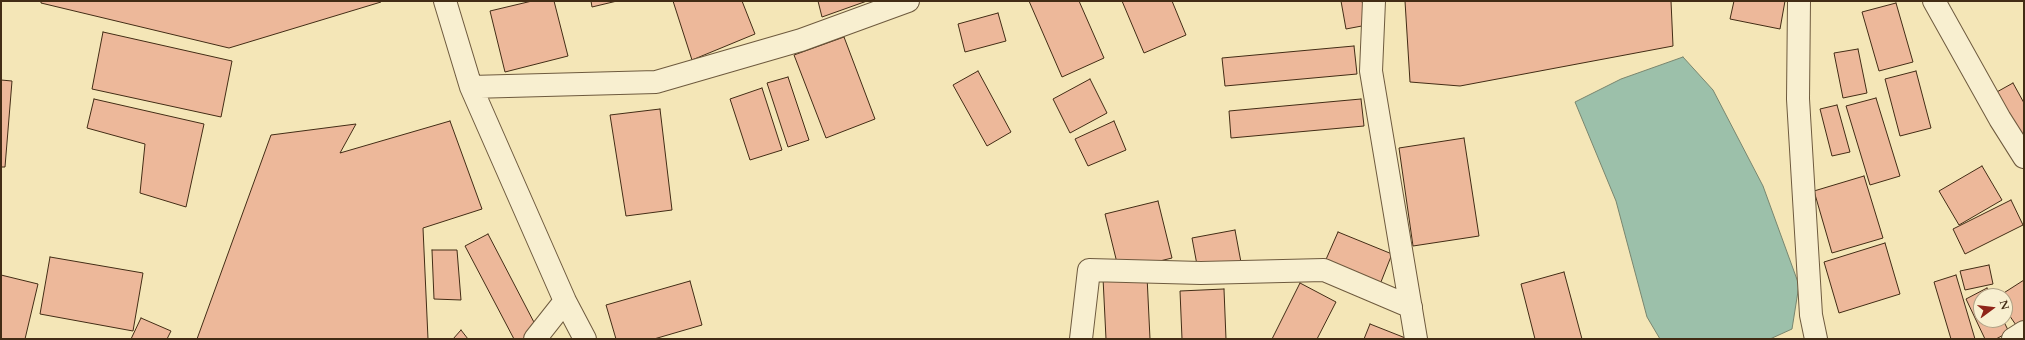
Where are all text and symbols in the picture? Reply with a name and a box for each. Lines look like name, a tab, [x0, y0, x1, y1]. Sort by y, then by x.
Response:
north arrow	[1973, 288, 2013, 328]
text: N	[1996, 298, 2013, 312]

